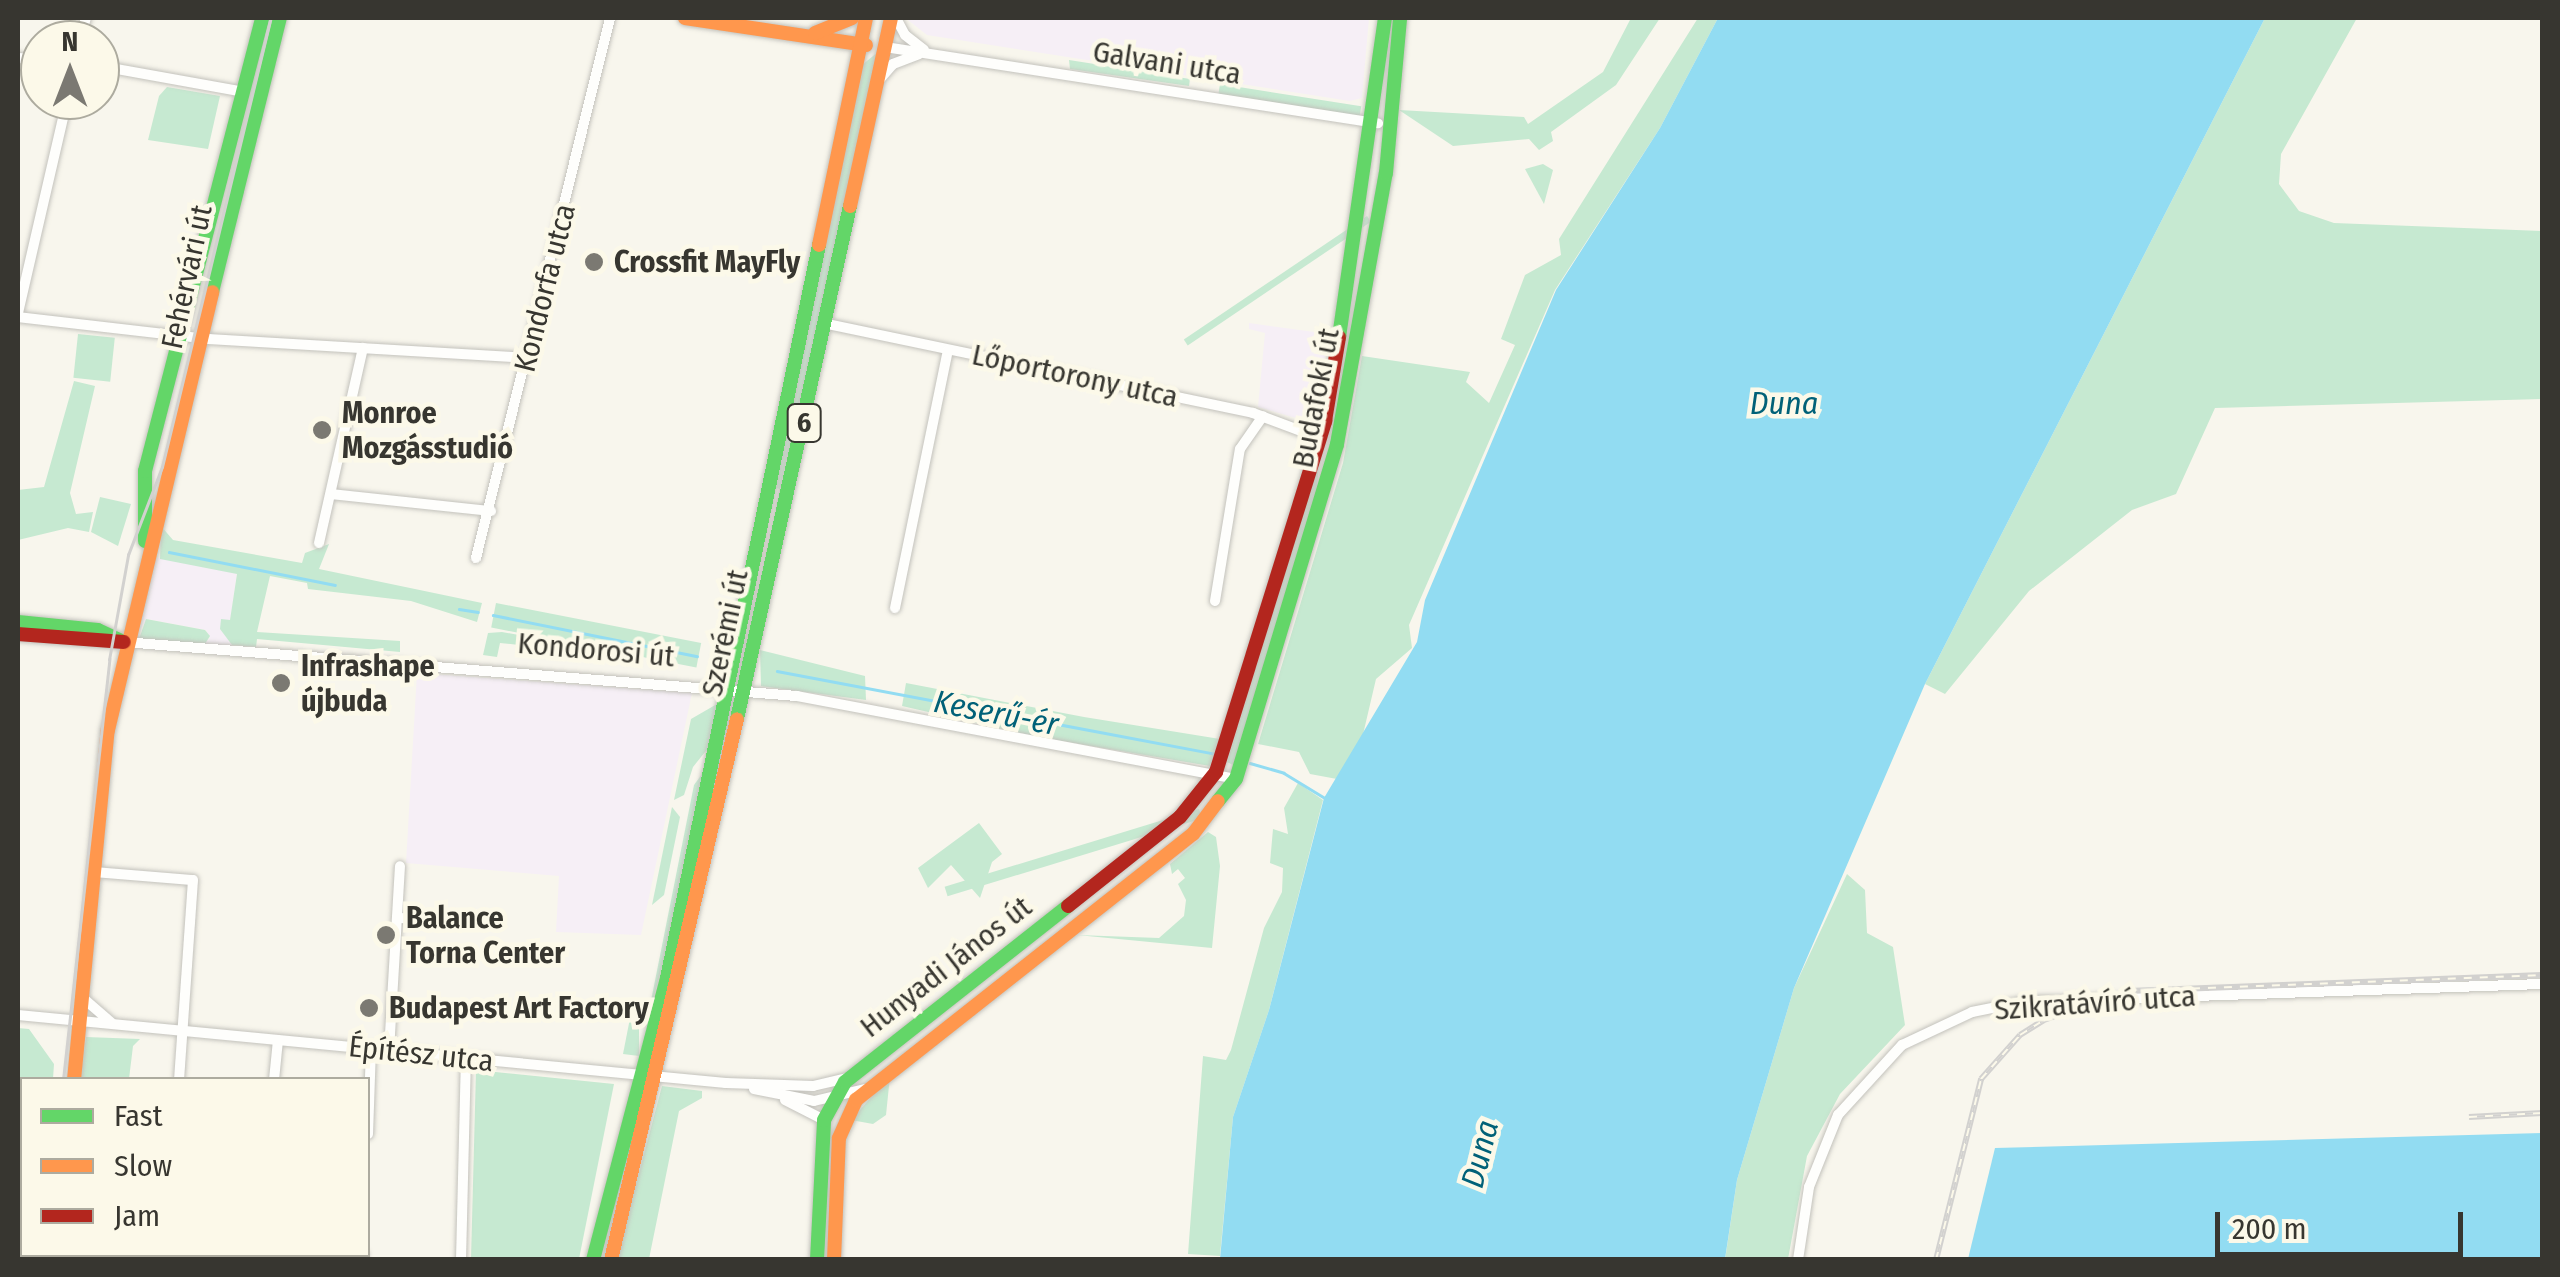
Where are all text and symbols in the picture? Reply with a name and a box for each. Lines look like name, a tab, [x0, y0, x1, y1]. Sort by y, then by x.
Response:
north arrow	[20, 20, 120, 120]
text: N	[62, 25, 78, 58]
street label: Galvani utca	[1090, 34, 1244, 92]
street label: Kondorfa utca	[507, 200, 583, 376]
street label: Fehérvári út	[154, 202, 220, 352]
place label: Crossfit MayFly	[614, 244, 800, 280]
marker: Crossfit MayFly	[583, 251, 605, 273]
street label: Budafoki út	[1285, 325, 1347, 471]
street label: Lőportorony utca	[969, 337, 1181, 415]
water label: Duna	[1750, 384, 1818, 422]
place label: Monroe Mozgásstudió	[342, 395, 513, 466]
road number: 6	[786, 400, 822, 446]
marker: Monroe Mozgásstudió	[311, 419, 333, 441]
street label: Szerémi út	[694, 566, 756, 700]
street label: Kondorosi út	[516, 625, 676, 675]
place label: Infrashape újbuda	[301, 648, 435, 718]
marker: Infrashape újbuda	[270, 672, 292, 694]
water label: Keserű-ér	[931, 682, 1061, 744]
street label: Hunyadi János út	[853, 889, 1039, 1045]
place label: Balance Torna Center	[406, 900, 565, 970]
marker: Balance Torna Center	[375, 924, 397, 946]
street label: Szikratávíró utca	[1993, 978, 2197, 1028]
place label: Budapest Art Factory	[389, 990, 649, 1026]
marker: Budapest Art Factory	[358, 997, 380, 1019]
street label: Építész utca	[347, 1028, 495, 1080]
legend	[20, 1077, 370, 1257]
text: Fast	[114, 1098, 162, 1134]
water label: Duna	[1453, 1116, 1507, 1192]
text: Slow	[114, 1148, 172, 1184]
scale bar	[2220, 1192, 2468, 1254]
text: Jam	[114, 1198, 160, 1234]
text: 200 m	[2232, 1211, 2307, 1247]

